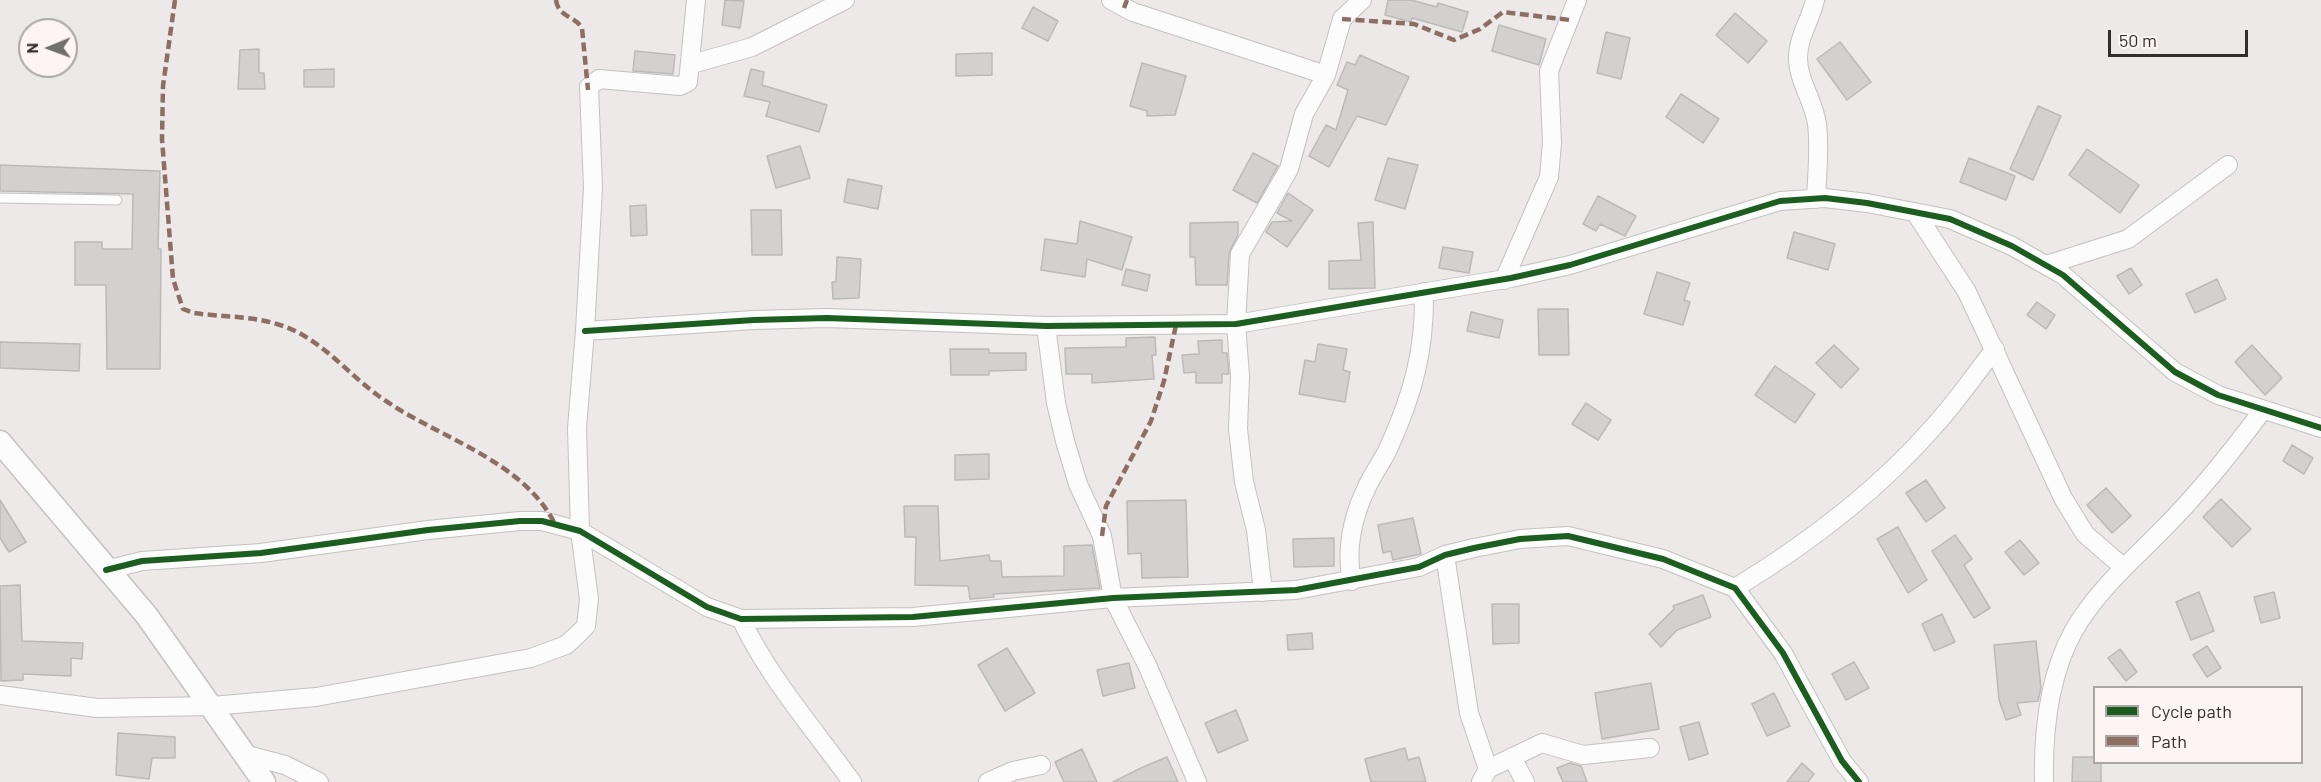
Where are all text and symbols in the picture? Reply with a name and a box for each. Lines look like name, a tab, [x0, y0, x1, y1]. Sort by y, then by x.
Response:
north arrow	[18, 18, 78, 78]
scale bar	[2111, 18, 2250, 56]
text: 50 m	[2119, 29, 2157, 51]
text: N	[22, 43, 41, 54]
legend	[2093, 686, 2303, 764]
text: Cycle path	[2151, 700, 2232, 722]
text: Path	[2151, 730, 2187, 752]

